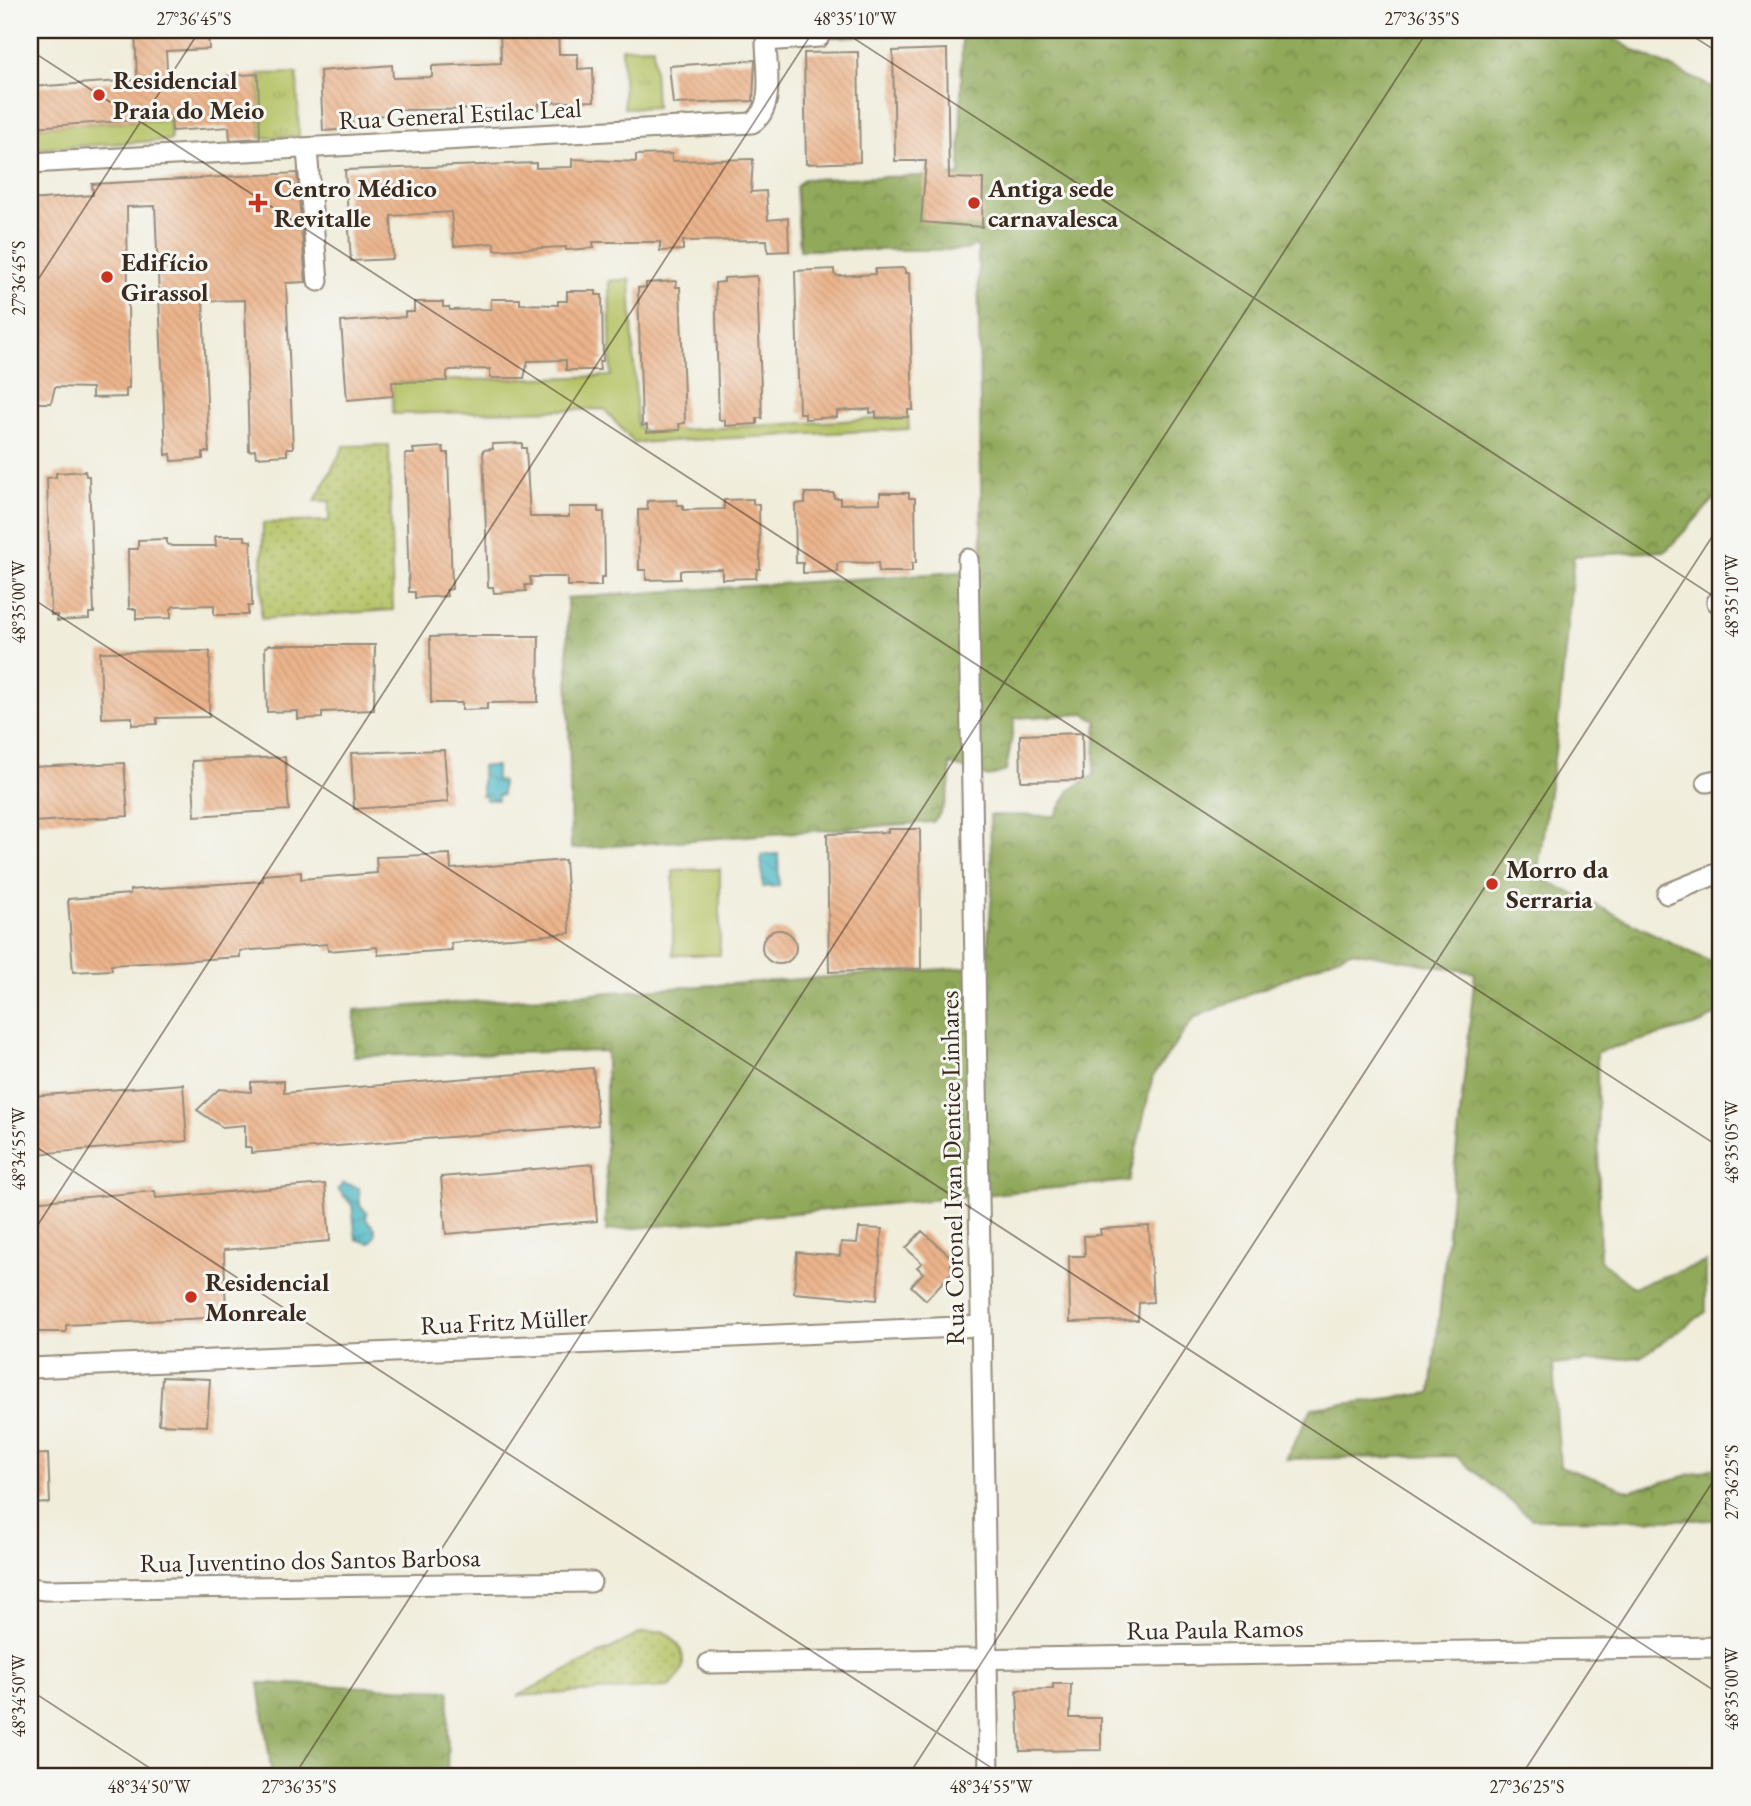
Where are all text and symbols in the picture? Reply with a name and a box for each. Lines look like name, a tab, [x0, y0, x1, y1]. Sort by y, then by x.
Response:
text: 27°36'45"S	[157, 7, 231, 30]
text: 48°35'10"W	[813, 7, 897, 30]
text: 27°36'35"S	[1385, 7, 1459, 30]
place label: Residencial Praia do Meio	[113, 63, 264, 127]
marker: Residencial Praia do Meio	[91, 87, 107, 103]
street label: Rua General Estilac Leal	[338, 91, 582, 137]
place label: Centro Médico Revitalle	[274, 171, 437, 235]
place label: Antiga sede carnavalesca	[987, 171, 1119, 235]
marker: Centro Médico Revitalle	[248, 193, 268, 213]
marker: Antiga sede carnavalesca	[966, 195, 982, 211]
text: 27°36'45"S	[7, 241, 30, 315]
place label: Edifício Girassol	[121, 245, 208, 309]
marker: Edifício Girassol	[99, 269, 115, 285]
text: 48°35'10"W	[1720, 554, 1743, 638]
text: 48°35'00"W	[7, 560, 30, 644]
place label: Morro da Serraria	[1506, 852, 1609, 916]
marker: Morro da Serraria	[1484, 876, 1500, 892]
street label: Rua Coronel Ivan Dentice Linhares	[932, 990, 972, 1346]
text: 48°35'05"W	[1720, 1100, 1743, 1184]
text: 48°34'55"W	[7, 1107, 30, 1191]
place label: Residencial Monreale	[205, 1265, 329, 1329]
marker: Residencial Monreale	[183, 1289, 199, 1305]
street label: Rua Fritz Müller	[419, 1300, 589, 1342]
text: 27°36'25"S	[1720, 1445, 1743, 1519]
street label: Rua Juventino dos Santos Barbosa	[139, 1540, 481, 1580]
street label: Rua Paula Ramos	[1126, 1610, 1304, 1648]
text: 48°35'00"W	[1720, 1647, 1743, 1731]
text: 48°34'50"W	[7, 1654, 30, 1738]
text: 48°34'50"W	[107, 1775, 191, 1798]
text: 27°36'35"S	[262, 1775, 336, 1798]
text: 48°34'55"W	[949, 1775, 1033, 1798]
text: 27°36'25"S	[1490, 1775, 1564, 1798]

